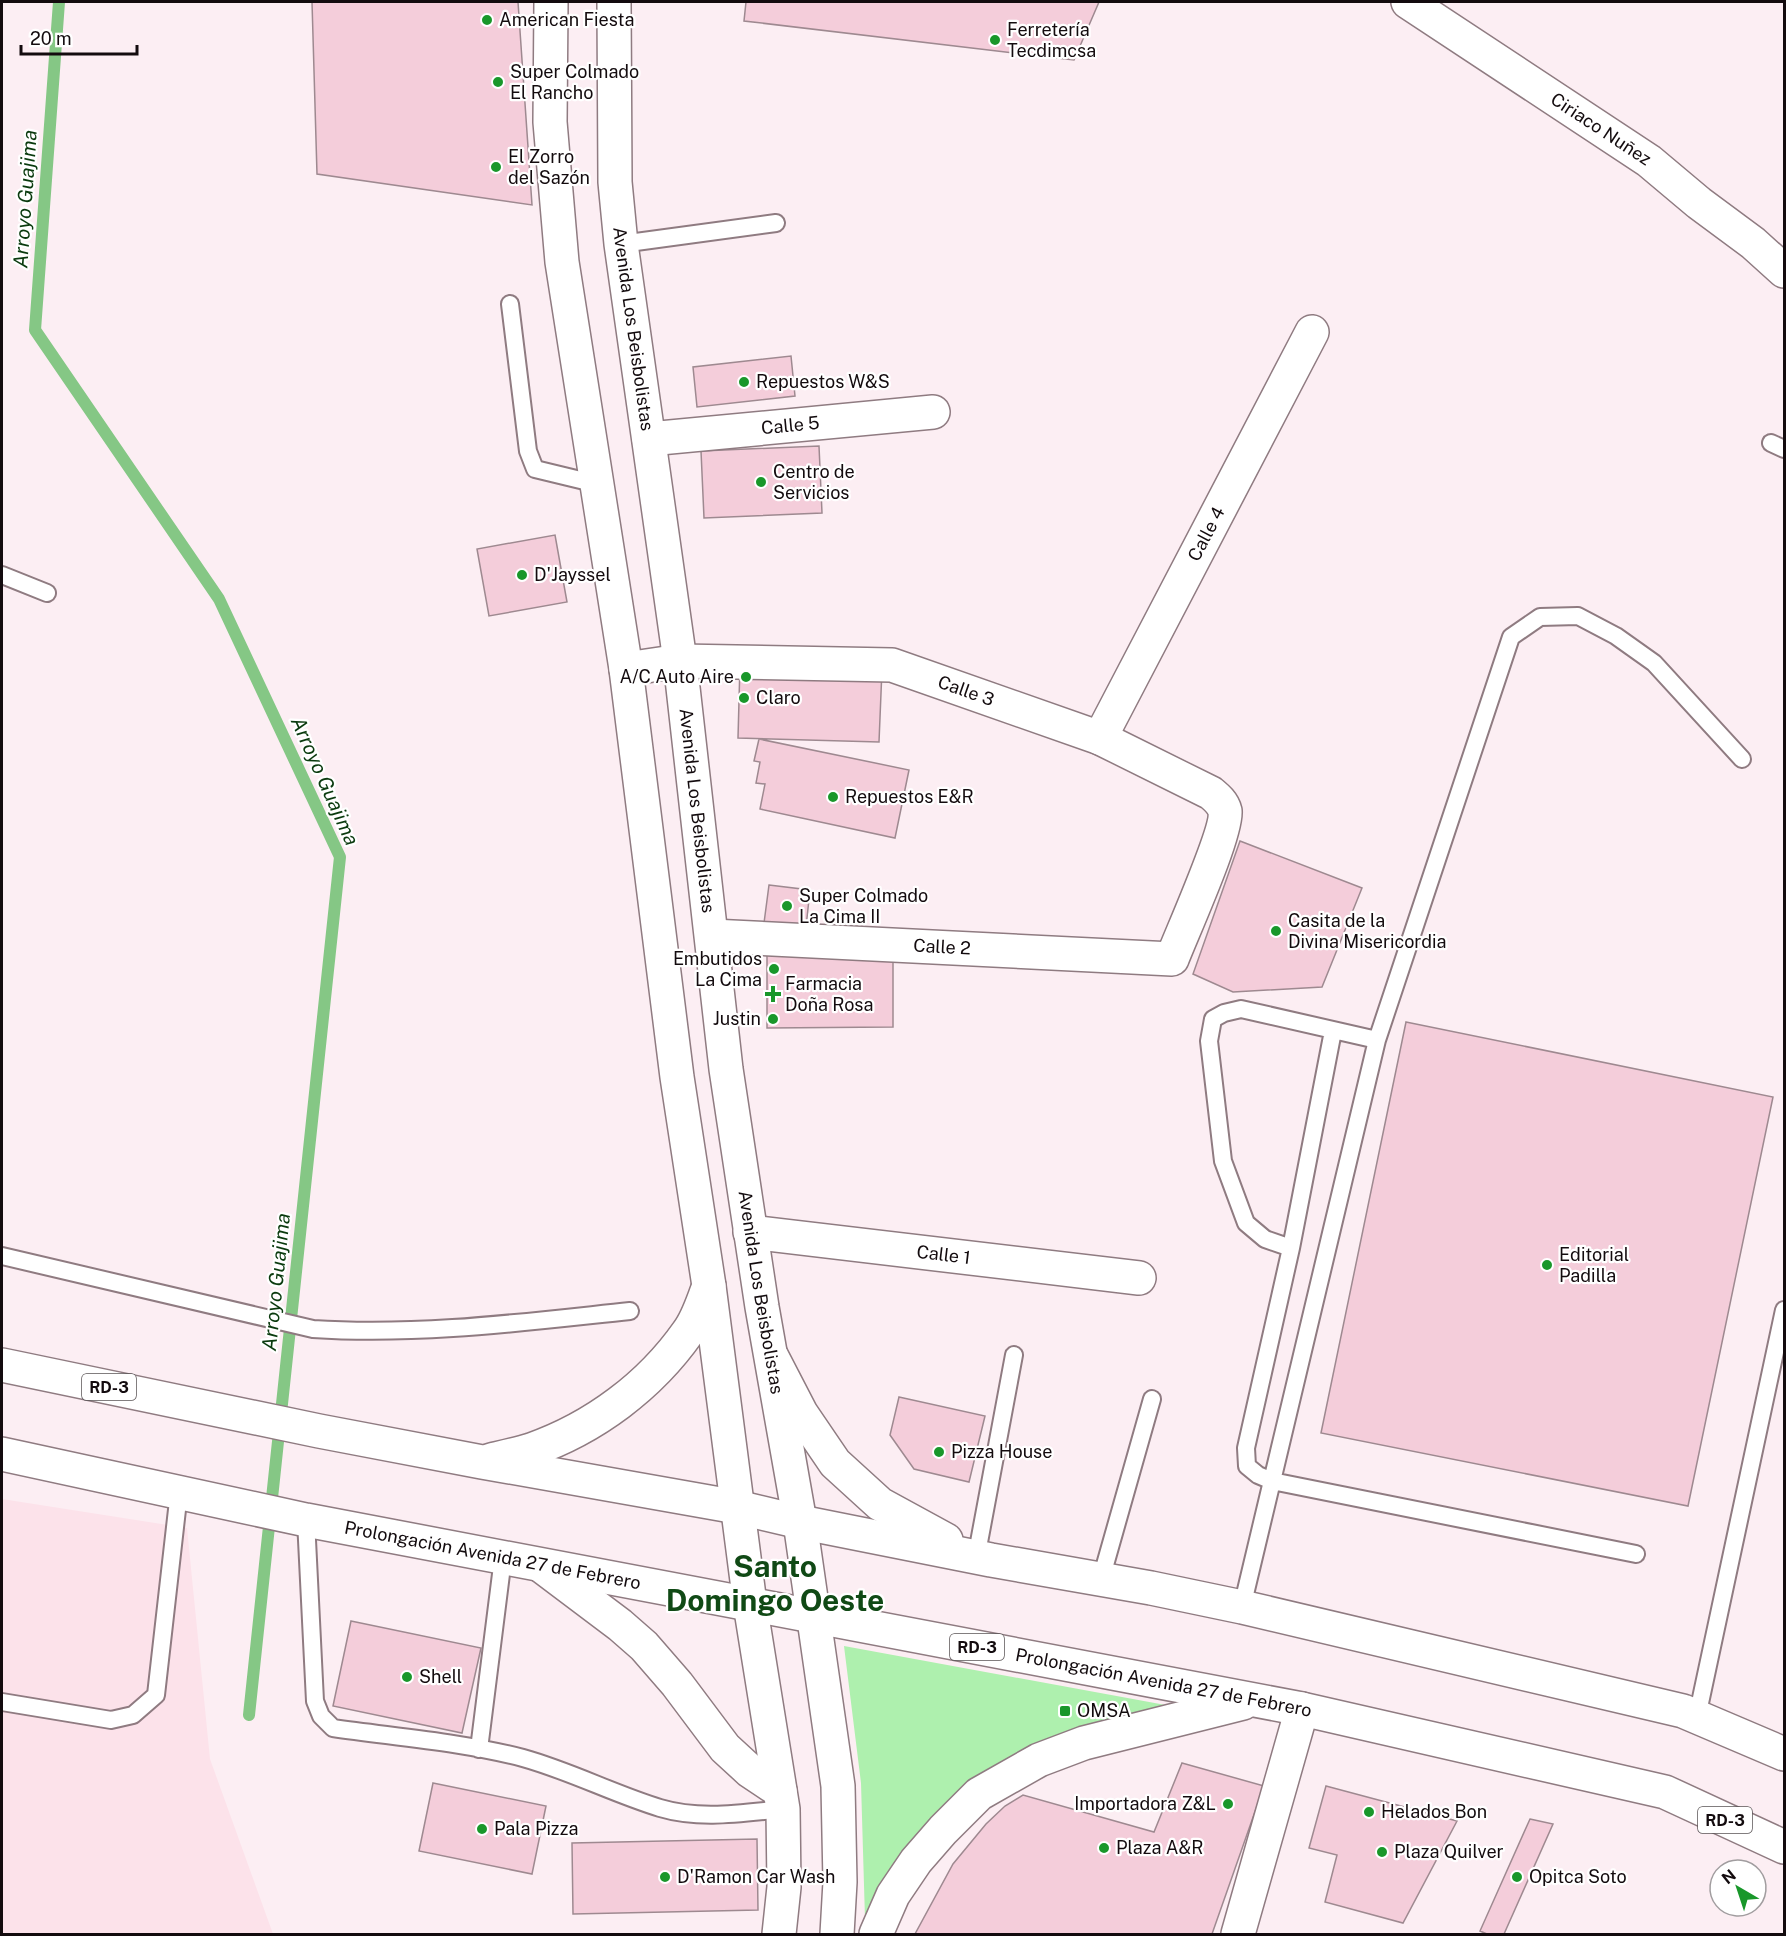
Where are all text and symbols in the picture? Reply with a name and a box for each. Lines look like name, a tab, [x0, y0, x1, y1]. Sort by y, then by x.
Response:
place label: American Fiesta	[499, 9, 635, 30]
marker: American Fiesta	[480, 13, 494, 27]
scale bar	[21, 18, 136, 56]
place label: Ferretería Tecdimcsa	[1007, 19, 1096, 61]
text: 20 m	[30, 28, 72, 49]
marker: Ferretería Tecdimcsa	[988, 33, 1002, 47]
place label: Super Colmado El Rancho	[510, 61, 639, 103]
marker: Super Colmado El Rancho	[491, 75, 505, 89]
street label: Ciriaco Nuñez	[1547, 88, 1655, 169]
water label: Arroyo Guajima	[8, 129, 42, 269]
place label: El Zorro del Sazón	[508, 146, 590, 188]
marker: El Zorro del Sazón	[489, 160, 503, 174]
street label: Avenida Los Beisbolistas	[609, 226, 658, 432]
place label: Repuestos W&S	[756, 371, 890, 392]
marker: Repuestos W&S	[737, 375, 751, 389]
street label: Calle 5	[760, 412, 820, 438]
place label: Centro de Servicios	[773, 461, 855, 503]
marker: Centro de Servicios	[754, 475, 768, 489]
street label: Calle 4	[1183, 503, 1229, 565]
place label: D'Jayssel	[534, 564, 611, 585]
marker: D'Jayssel	[515, 568, 529, 582]
place label: A/C Auto Aire	[619, 666, 734, 687]
marker: A/C Auto Aire	[739, 670, 753, 684]
street label: Calle 3	[935, 671, 997, 710]
place label: Claro	[756, 687, 801, 708]
marker: Claro	[737, 691, 751, 705]
street label: Avenida Los Beisbolistas	[675, 707, 719, 914]
water label: Arroyo Guajima	[286, 713, 364, 849]
place label: Repuestos E&R	[845, 786, 974, 807]
marker: Repuestos E&R	[826, 790, 840, 804]
place label: Super Colmado La Cima II	[799, 885, 928, 927]
marker: Super Colmado La Cima II	[780, 899, 794, 913]
place label: Casita de la Divina Misericordia	[1288, 910, 1447, 952]
marker: Casita de la Divina Misericordia	[1269, 924, 1283, 938]
street label: Calle 2	[913, 935, 971, 958]
place label: Embutidos La Cima	[673, 948, 762, 990]
marker: Embutidos La Cima	[767, 962, 781, 976]
place label: Farmacia Doña Rosa	[785, 973, 873, 1015]
marker: Farmacia Doña Rosa	[766, 987, 780, 1001]
place label: Justin	[713, 1008, 761, 1029]
marker: Justin	[766, 1012, 780, 1026]
street label: Avenida Los Beisbolistas	[735, 1189, 788, 1396]
water label: Arroyo Guajima	[257, 1212, 295, 1352]
street label: Calle 1	[916, 1241, 972, 1268]
place label: Editorial Padilla	[1559, 1244, 1629, 1286]
marker: Editorial Padilla	[1540, 1258, 1554, 1272]
road number: RD-3	[82, 1374, 136, 1400]
place label: Pizza House	[951, 1441, 1052, 1462]
marker: Pizza House	[932, 1445, 946, 1459]
street label: Prolongación Avenida 27 de Febrero	[343, 1517, 643, 1593]
district label: Santo Domingo Oeste	[666, 1548, 884, 1618]
road number: RD-3	[950, 1634, 1004, 1660]
street label: Prolongación Avenida 27 de Febrero	[1014, 1644, 1314, 1721]
place label: Shell	[419, 1666, 462, 1687]
marker: Shell	[400, 1670, 414, 1684]
place label: OMSA	[1077, 1700, 1131, 1721]
marker: OMSA	[1058, 1704, 1072, 1718]
place label: Importadora Z&L	[1074, 1793, 1216, 1814]
marker: Importadora Z&L	[1221, 1797, 1235, 1811]
place label: Helados Bon	[1381, 1801, 1487, 1822]
marker: Helados Bon	[1362, 1805, 1376, 1819]
road number: RD-3	[1698, 1807, 1752, 1833]
place label: Pala Pizza	[494, 1818, 578, 1839]
marker: Pala Pizza	[475, 1822, 489, 1836]
place label: Plaza A&R	[1116, 1837, 1204, 1858]
marker: Plaza A&R	[1097, 1841, 1111, 1855]
place label: Plaza Quilver	[1394, 1841, 1504, 1862]
marker: Plaza Quilver	[1375, 1845, 1389, 1859]
north arrow	[1708, 1858, 1768, 1918]
text: N	[1718, 1865, 1740, 1888]
place label: D'Ramon Car Wash	[677, 1866, 835, 1887]
place label: Opitca Soto	[1529, 1866, 1627, 1887]
marker: D'Ramon Car Wash	[658, 1870, 672, 1884]
marker: Opitca Soto	[1510, 1870, 1524, 1884]

